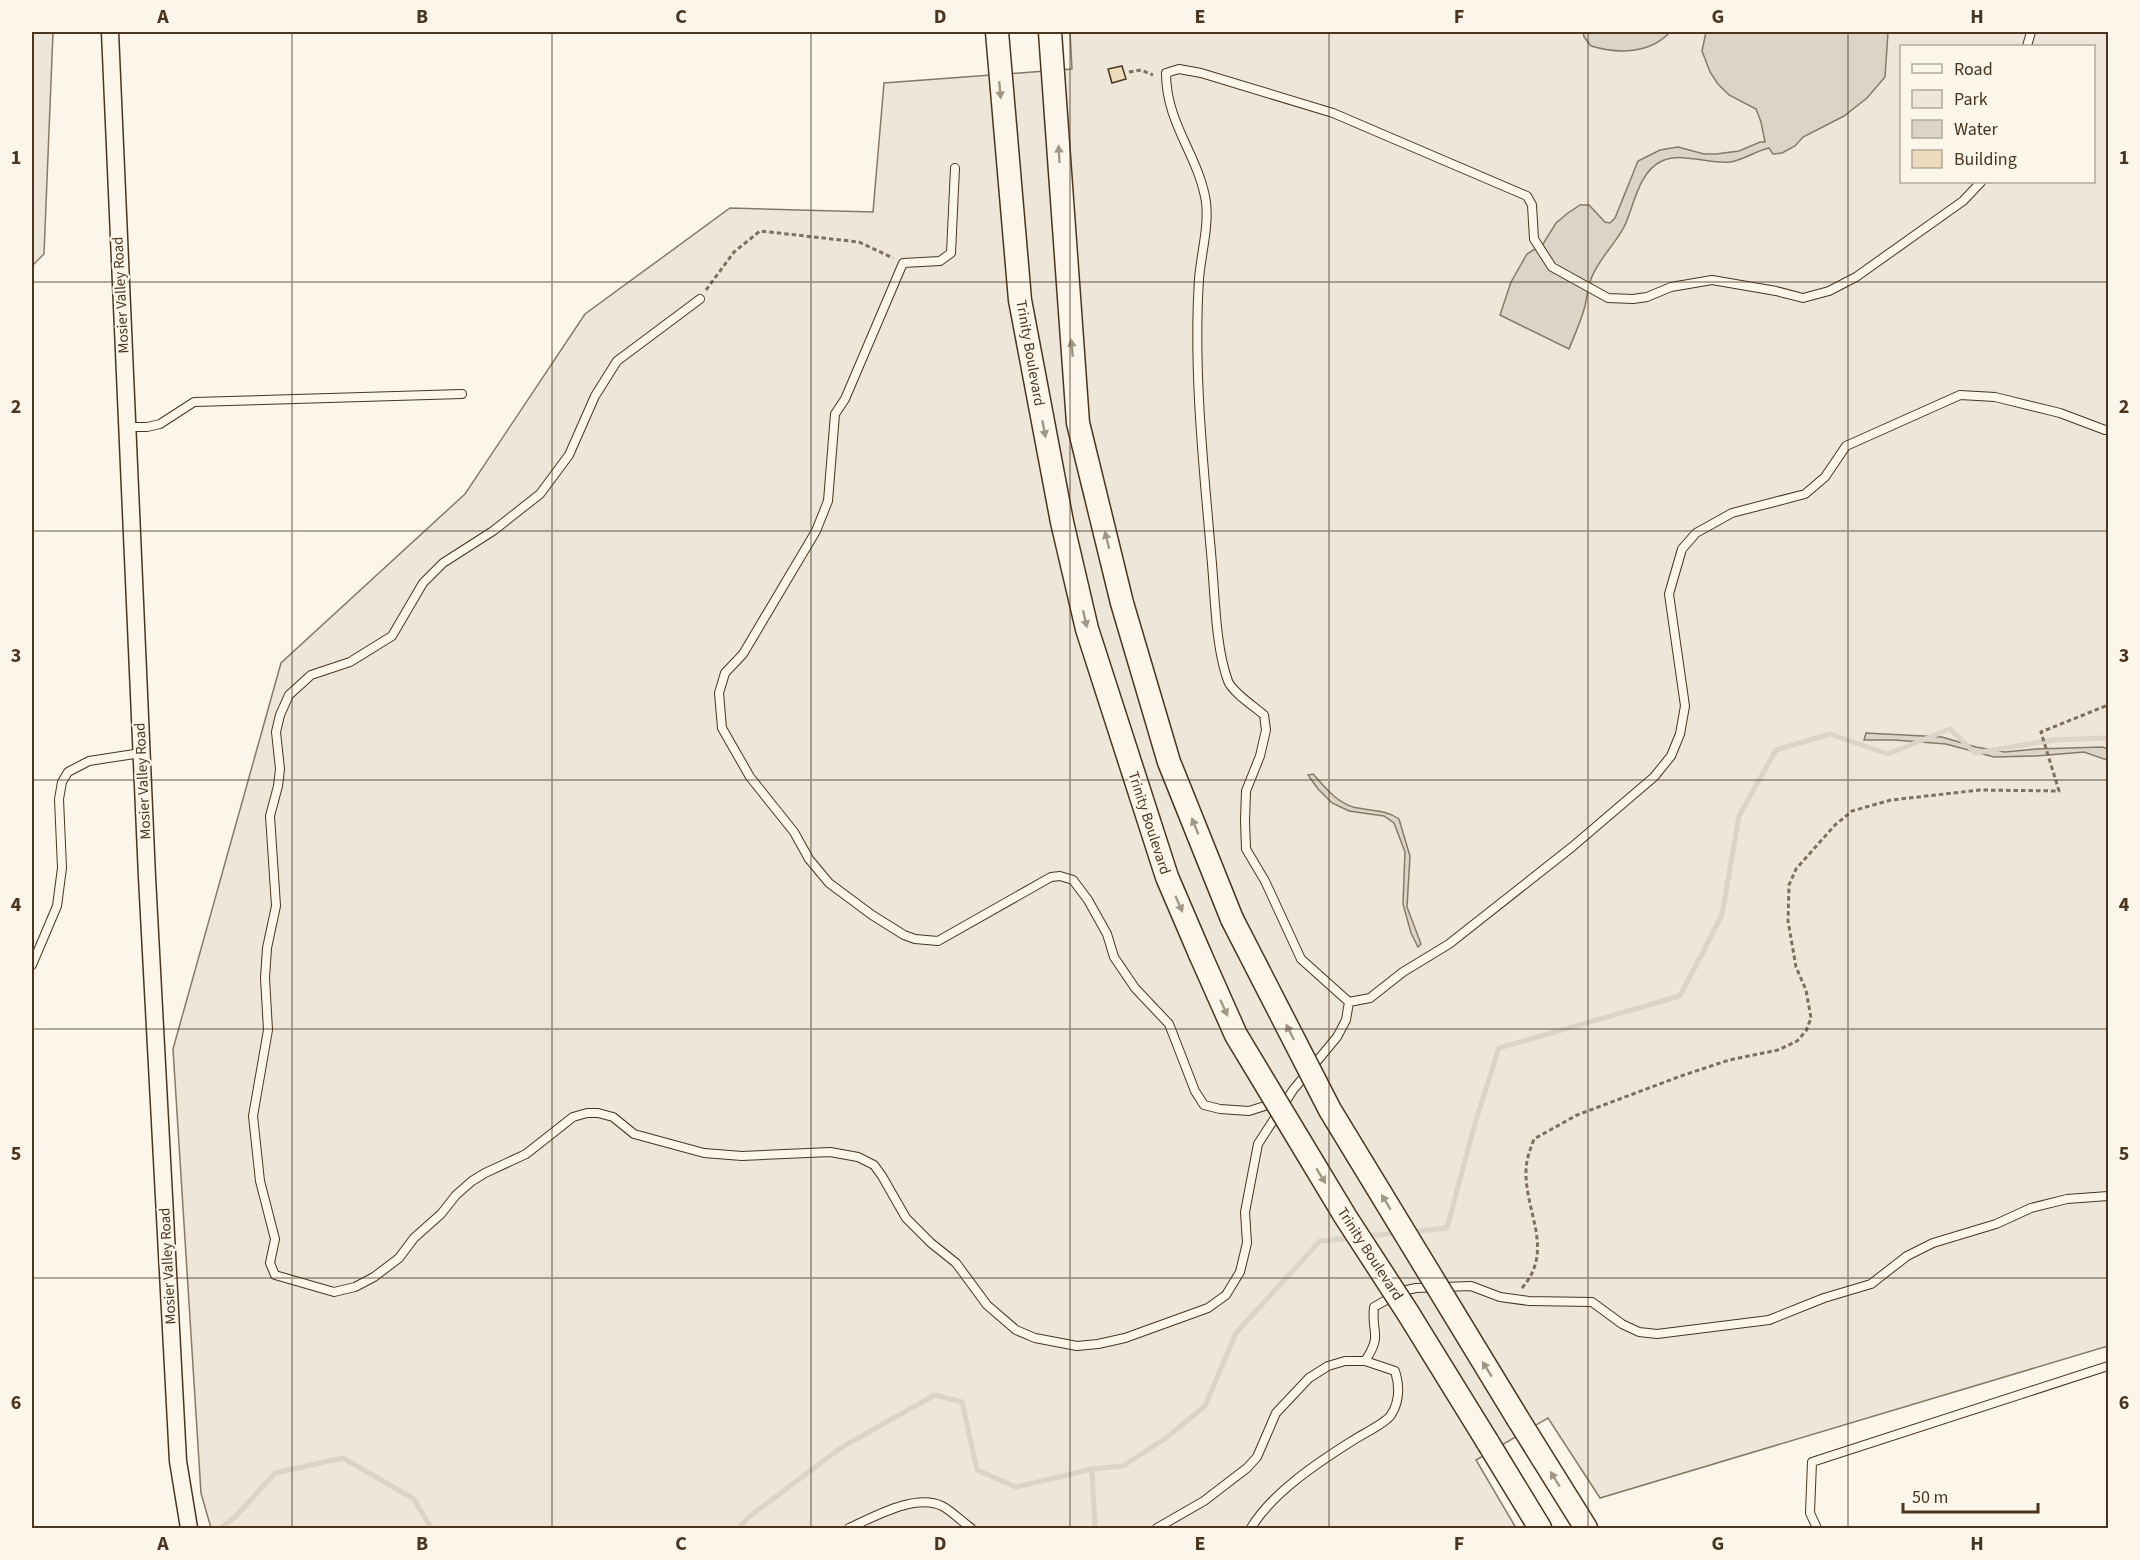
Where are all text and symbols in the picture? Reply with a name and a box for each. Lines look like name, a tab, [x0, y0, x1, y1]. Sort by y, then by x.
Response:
text: A	[156, 3, 169, 31]
text: B	[416, 3, 428, 31]
text: C	[675, 3, 687, 31]
text: D	[934, 3, 946, 31]
text: E	[1195, 3, 1205, 31]
text: F	[1454, 3, 1464, 31]
text: G	[1712, 3, 1724, 31]
text: H	[1970, 3, 1984, 31]
legend	[1900, 45, 2095, 183]
text: Road	[1954, 57, 1993, 82]
one-way arrow	[995, 80, 1005, 99]
text: Park	[1954, 87, 1988, 112]
text: Water	[1954, 117, 1998, 142]
text: 1	[11, 144, 21, 172]
one-way arrow	[1055, 144, 1064, 163]
text: 1	[2119, 144, 2129, 172]
text: Building	[1954, 147, 2017, 172]
street label: Mosier Valley Road	[107, 236, 135, 354]
street label: Trinity Boulevard	[1010, 298, 1050, 408]
one-way arrow	[1067, 339, 1077, 358]
text: 2	[11, 393, 21, 421]
text: 2	[2119, 393, 2129, 421]
one-way arrow	[1040, 419, 1049, 438]
one-way arrow	[1101, 530, 1111, 549]
one-way arrow	[1080, 610, 1090, 629]
text: 3	[11, 642, 21, 670]
text: 3	[2119, 642, 2129, 670]
street label: Mosier Valley Road	[129, 722, 157, 840]
street label: Trinity Boulevard	[1122, 769, 1176, 877]
one-way arrow	[1190, 817, 1199, 835]
text: 4	[11, 891, 22, 919]
text: 4	[2119, 891, 2130, 919]
one-way arrow	[1174, 896, 1183, 913]
one-way arrow	[1219, 999, 1229, 1017]
one-way arrow	[1286, 1024, 1295, 1041]
text: 5	[11, 1140, 21, 1168]
text: 5	[2119, 1140, 2129, 1168]
one-way arrow	[1316, 1168, 1326, 1185]
one-way arrow	[1380, 1194, 1391, 1210]
street label: Trinity Boulevard	[1332, 1203, 1408, 1305]
street label: Mosier Valley Road	[154, 1207, 182, 1325]
one-way arrow	[1482, 1361, 1493, 1377]
text: 6	[11, 1389, 21, 1417]
text: 6	[2119, 1389, 2129, 1417]
one-way arrow	[1550, 1471, 1561, 1487]
scale bar	[1903, 1476, 2038, 1514]
text: 50 m	[1912, 1485, 1948, 1510]
text: A	[156, 1530, 169, 1558]
text: B	[416, 1530, 428, 1558]
text: C	[675, 1530, 687, 1558]
text: D	[934, 1530, 946, 1558]
text: E	[1195, 1530, 1205, 1558]
text: F	[1454, 1530, 1464, 1558]
text: G	[1712, 1530, 1724, 1558]
text: H	[1970, 1530, 1984, 1558]

